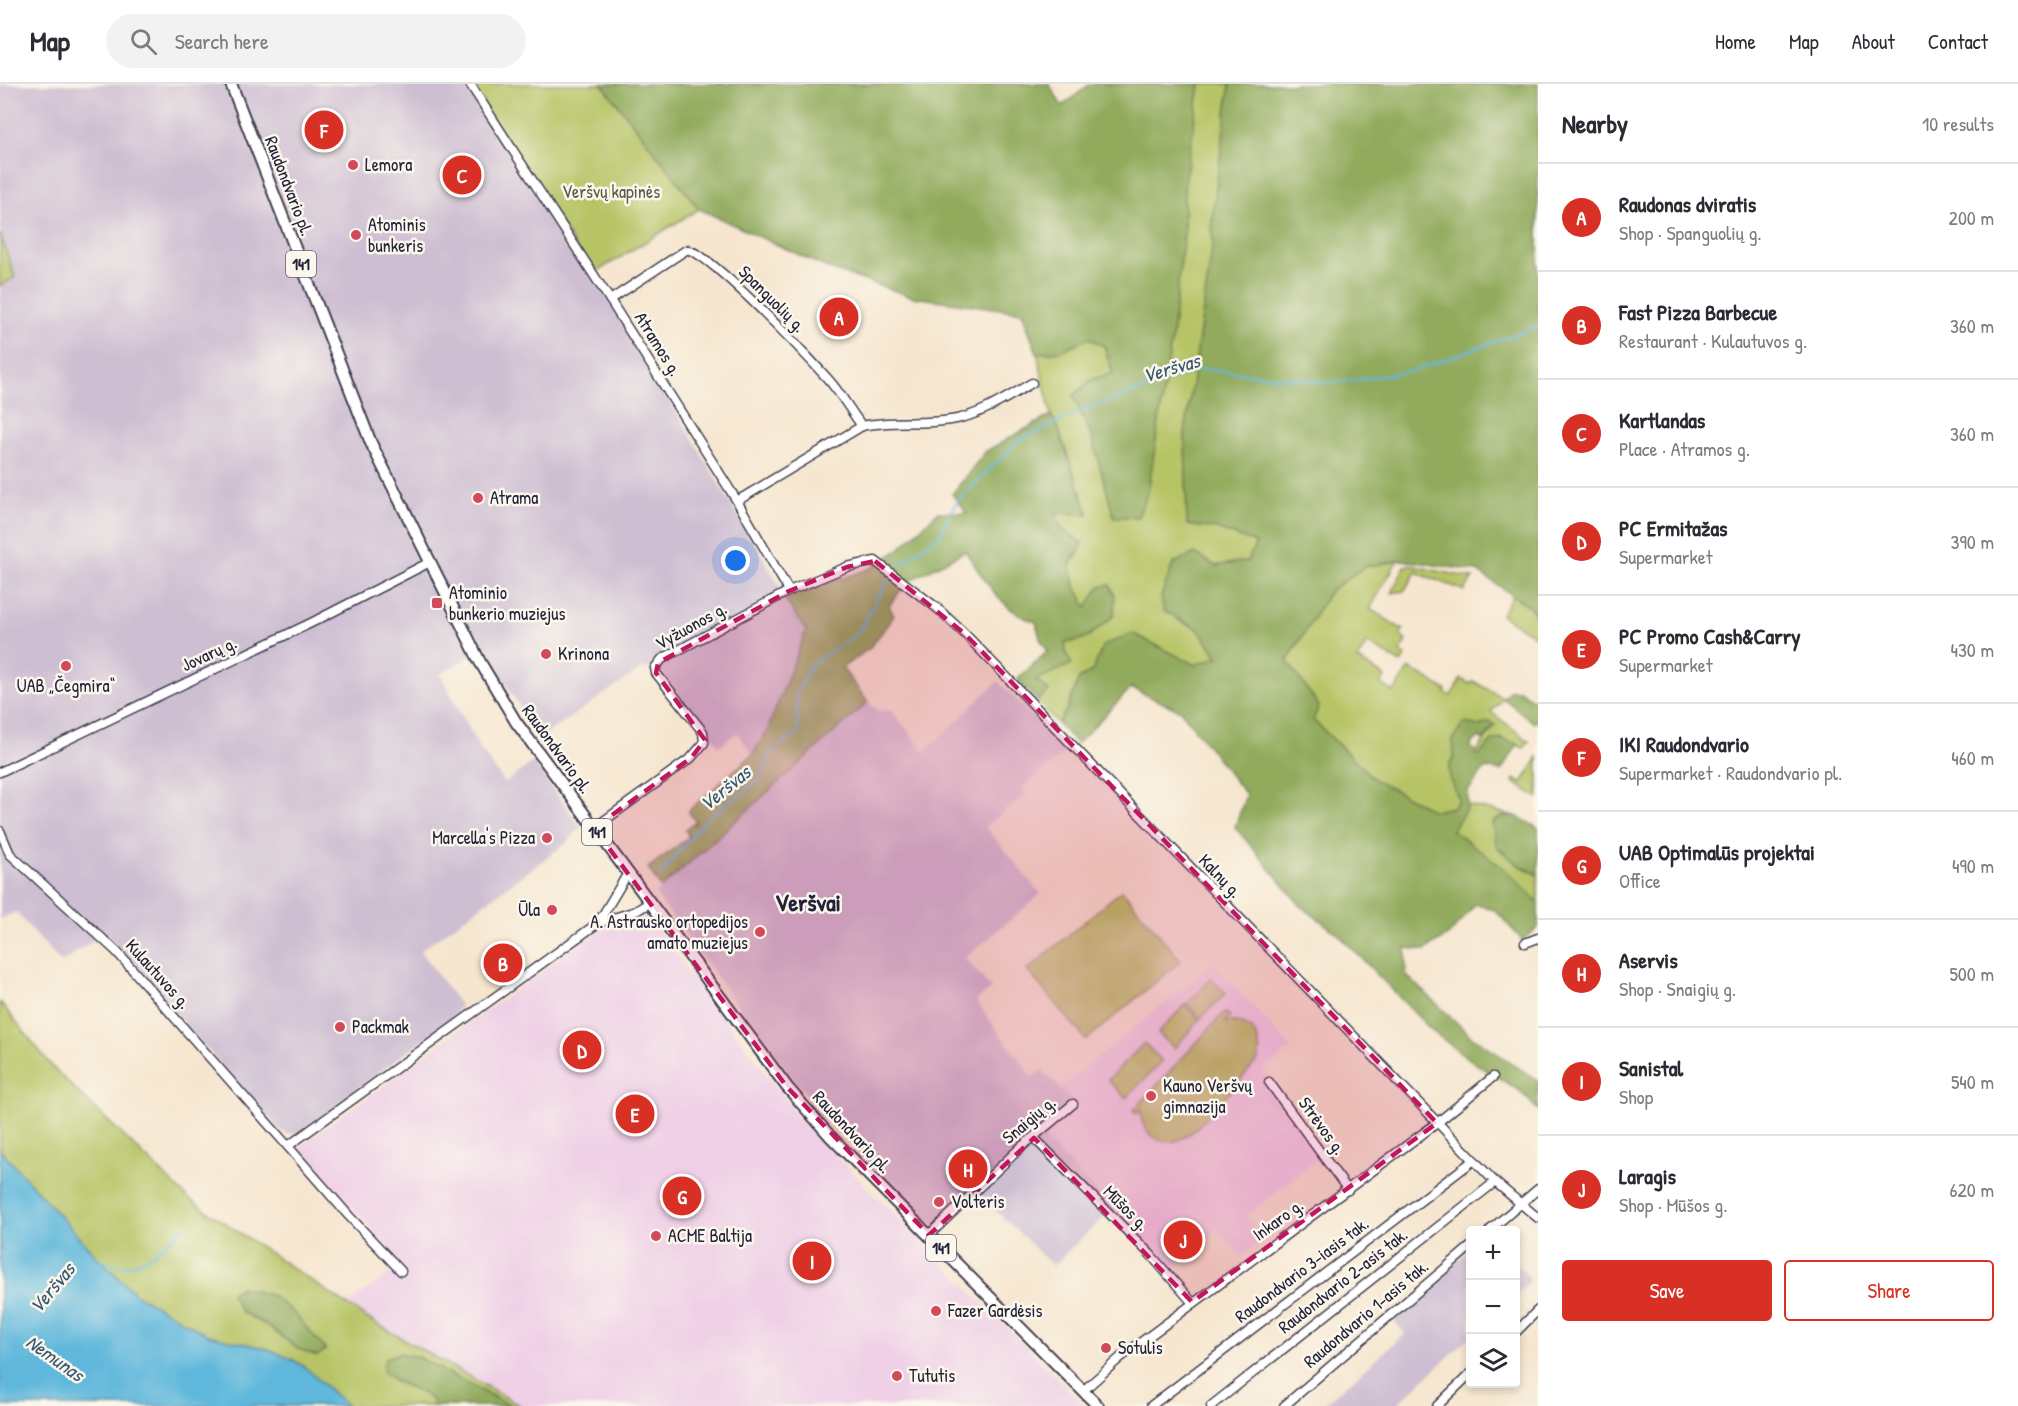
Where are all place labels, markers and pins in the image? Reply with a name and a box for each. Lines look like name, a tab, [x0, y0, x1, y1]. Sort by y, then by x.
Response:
pin: F	[304, 108, 344, 152]
place label: Lemora	[365, 152, 412, 177]
pin: C	[442, 152, 482, 197]
marker: Lemora	[346, 158, 360, 172]
place label: Atominis bunkeris	[368, 212, 426, 258]
marker: Atominis bunkeris	[349, 228, 363, 242]
pin: A	[820, 294, 858, 340]
place label: Atrama	[490, 485, 538, 510]
marker: Atrama	[471, 491, 485, 505]
place label: Atominio bunkerio muziejus	[449, 580, 566, 626]
marker: Atominio bunkerio muziejus	[430, 596, 444, 610]
place label: Krinona	[558, 641, 609, 666]
marker: Krinona	[539, 647, 553, 661]
marker: UAB „Čegmira“	[59, 659, 73, 673]
place label: UAB „Čegmira“	[17, 673, 115, 698]
place label: Marcella's Pizza	[432, 825, 535, 850]
marker: Marcella's Pizza	[540, 831, 554, 845]
place label: Ūla	[518, 897, 540, 922]
marker: Ūla	[545, 903, 559, 917]
place label: A. Astrausko ortopedijos amato muziejus	[590, 909, 748, 955]
marker: A. Astrausko ortopedijos amato muziejus	[753, 925, 767, 939]
pin: B	[484, 940, 522, 986]
place label: Packmak	[352, 1014, 409, 1039]
marker: Packmak	[333, 1020, 347, 1034]
pin: D	[562, 1028, 602, 1072]
place label: Kauno Veršvų gimnazija	[1163, 1073, 1254, 1119]
marker: Kauno Veršvų gimnazija	[1144, 1089, 1158, 1103]
pin: E	[616, 1092, 654, 1136]
pin: H	[948, 1146, 988, 1192]
pin: G	[662, 1174, 702, 1218]
place label: Volteris	[951, 1189, 1004, 1214]
marker: Volteris	[932, 1195, 946, 1209]
pin: J	[1164, 1218, 1202, 1262]
place label: ACME Baltija	[668, 1223, 752, 1248]
marker: ACME Baltija	[649, 1229, 663, 1243]
pin: I	[792, 1238, 832, 1284]
place label: Fazer Gardėsis	[947, 1298, 1043, 1323]
marker: Fazer Gardėsis	[929, 1304, 943, 1318]
place label: Sotulis	[1118, 1335, 1163, 1360]
marker: Sotulis	[1099, 1341, 1113, 1355]
place label: Tututis	[909, 1363, 955, 1388]
marker: Tututis	[890, 1369, 904, 1383]

